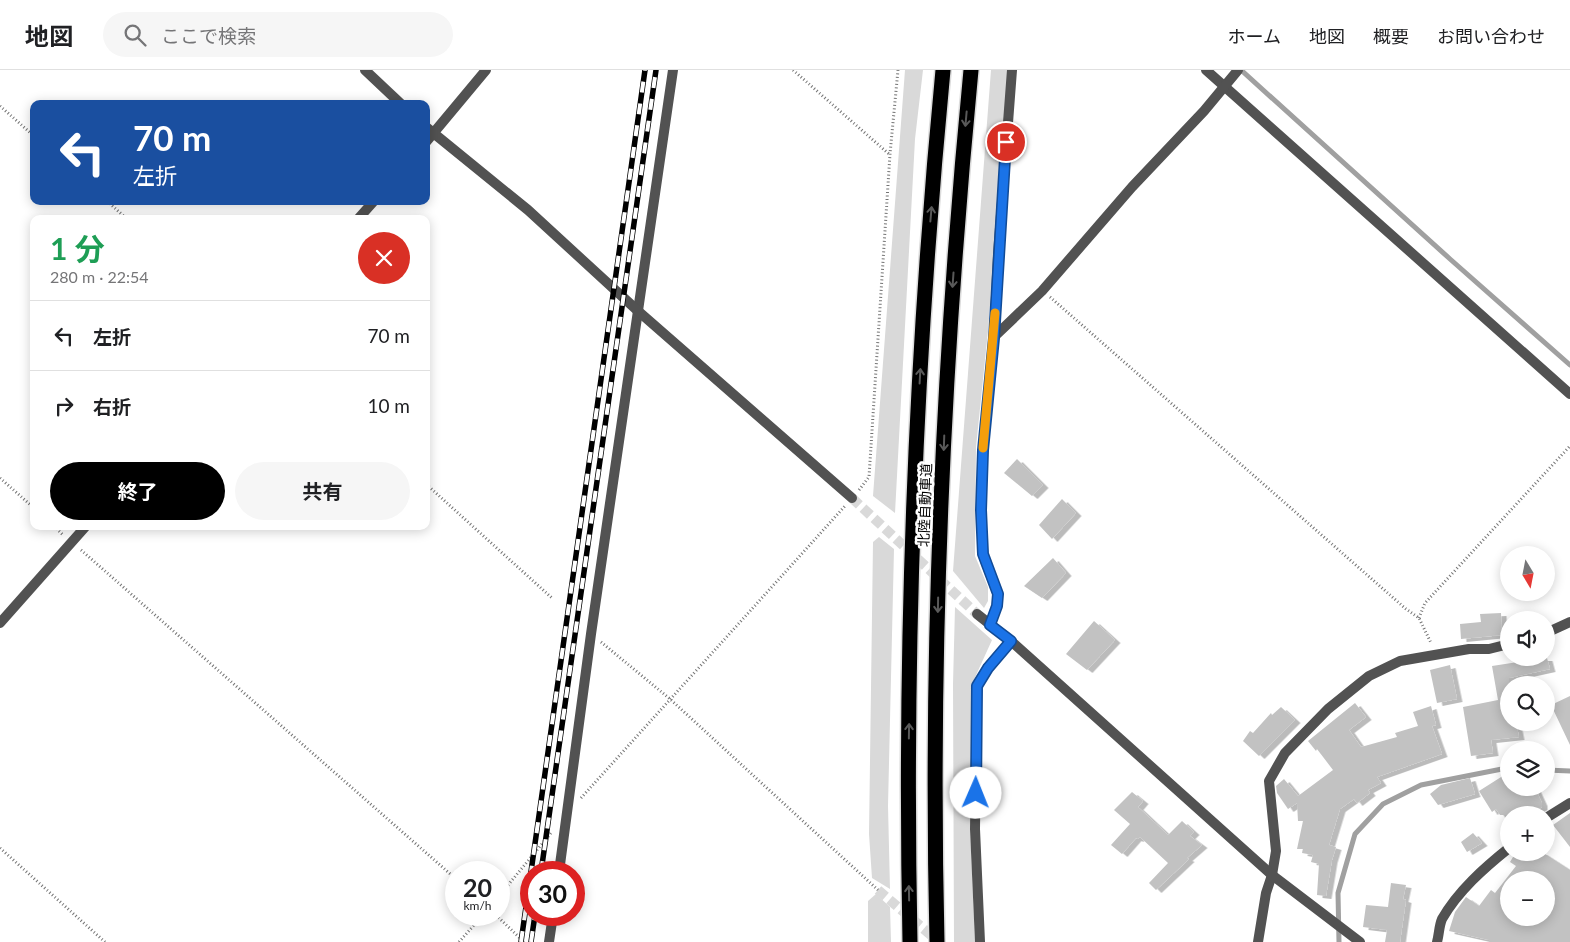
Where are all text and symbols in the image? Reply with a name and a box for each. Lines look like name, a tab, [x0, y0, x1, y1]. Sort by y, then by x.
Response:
search box	[103, 12, 453, 57]
text: 地図	[25, 21, 73, 50]
icon: search	[121, 21, 149, 49]
text: ここで検索	[161, 24, 256, 47]
text: ホーム	[1228, 25, 1281, 47]
text: 地図	[1309, 25, 1345, 47]
text: 概要	[1373, 25, 1409, 47]
text: お問い合わせ	[1437, 25, 1545, 47]
one-way arrow	[961, 110, 971, 126]
text: 70 m	[133, 116, 211, 158]
icon: left	[50, 120, 115, 185]
pin	[985, 121, 1027, 163]
icon: arrive	[992, 128, 1020, 156]
text: 左折	[133, 162, 177, 189]
one-way arrow	[926, 206, 935, 222]
text: 1 分	[50, 230, 105, 266]
button: close	[358, 232, 410, 284]
text: 280 m · 22:54	[50, 267, 149, 286]
one-way arrow	[948, 272, 958, 288]
icon: left	[50, 322, 78, 350]
text: 70 m	[367, 324, 410, 347]
text: 左折	[93, 325, 131, 348]
one-way arrow	[915, 368, 924, 384]
icon: right	[50, 392, 78, 420]
text: 10 m	[367, 394, 410, 417]
text: 右折	[93, 395, 131, 418]
one-way arrow	[939, 434, 948, 450]
button: 終了	[50, 462, 225, 520]
button: 共有	[235, 462, 410, 520]
street label: 北陸自動車道	[915, 463, 934, 547]
north arrow	[1500, 546, 1555, 601]
map controls	[1500, 546, 1555, 926]
one-way arrow	[933, 596, 943, 613]
button: sound	[1500, 611, 1555, 666]
button: search	[1500, 676, 1555, 731]
one-way arrow	[904, 723, 914, 740]
button: layers	[1500, 741, 1555, 796]
position arrow	[949, 766, 1001, 818]
button: +	[1500, 806, 1555, 861]
speed limit sign: 30	[520, 861, 585, 926]
button: −	[1500, 871, 1555, 926]
text: 20	[463, 872, 492, 902]
one-way arrow	[905, 886, 914, 902]
text: km/h	[463, 898, 492, 913]

